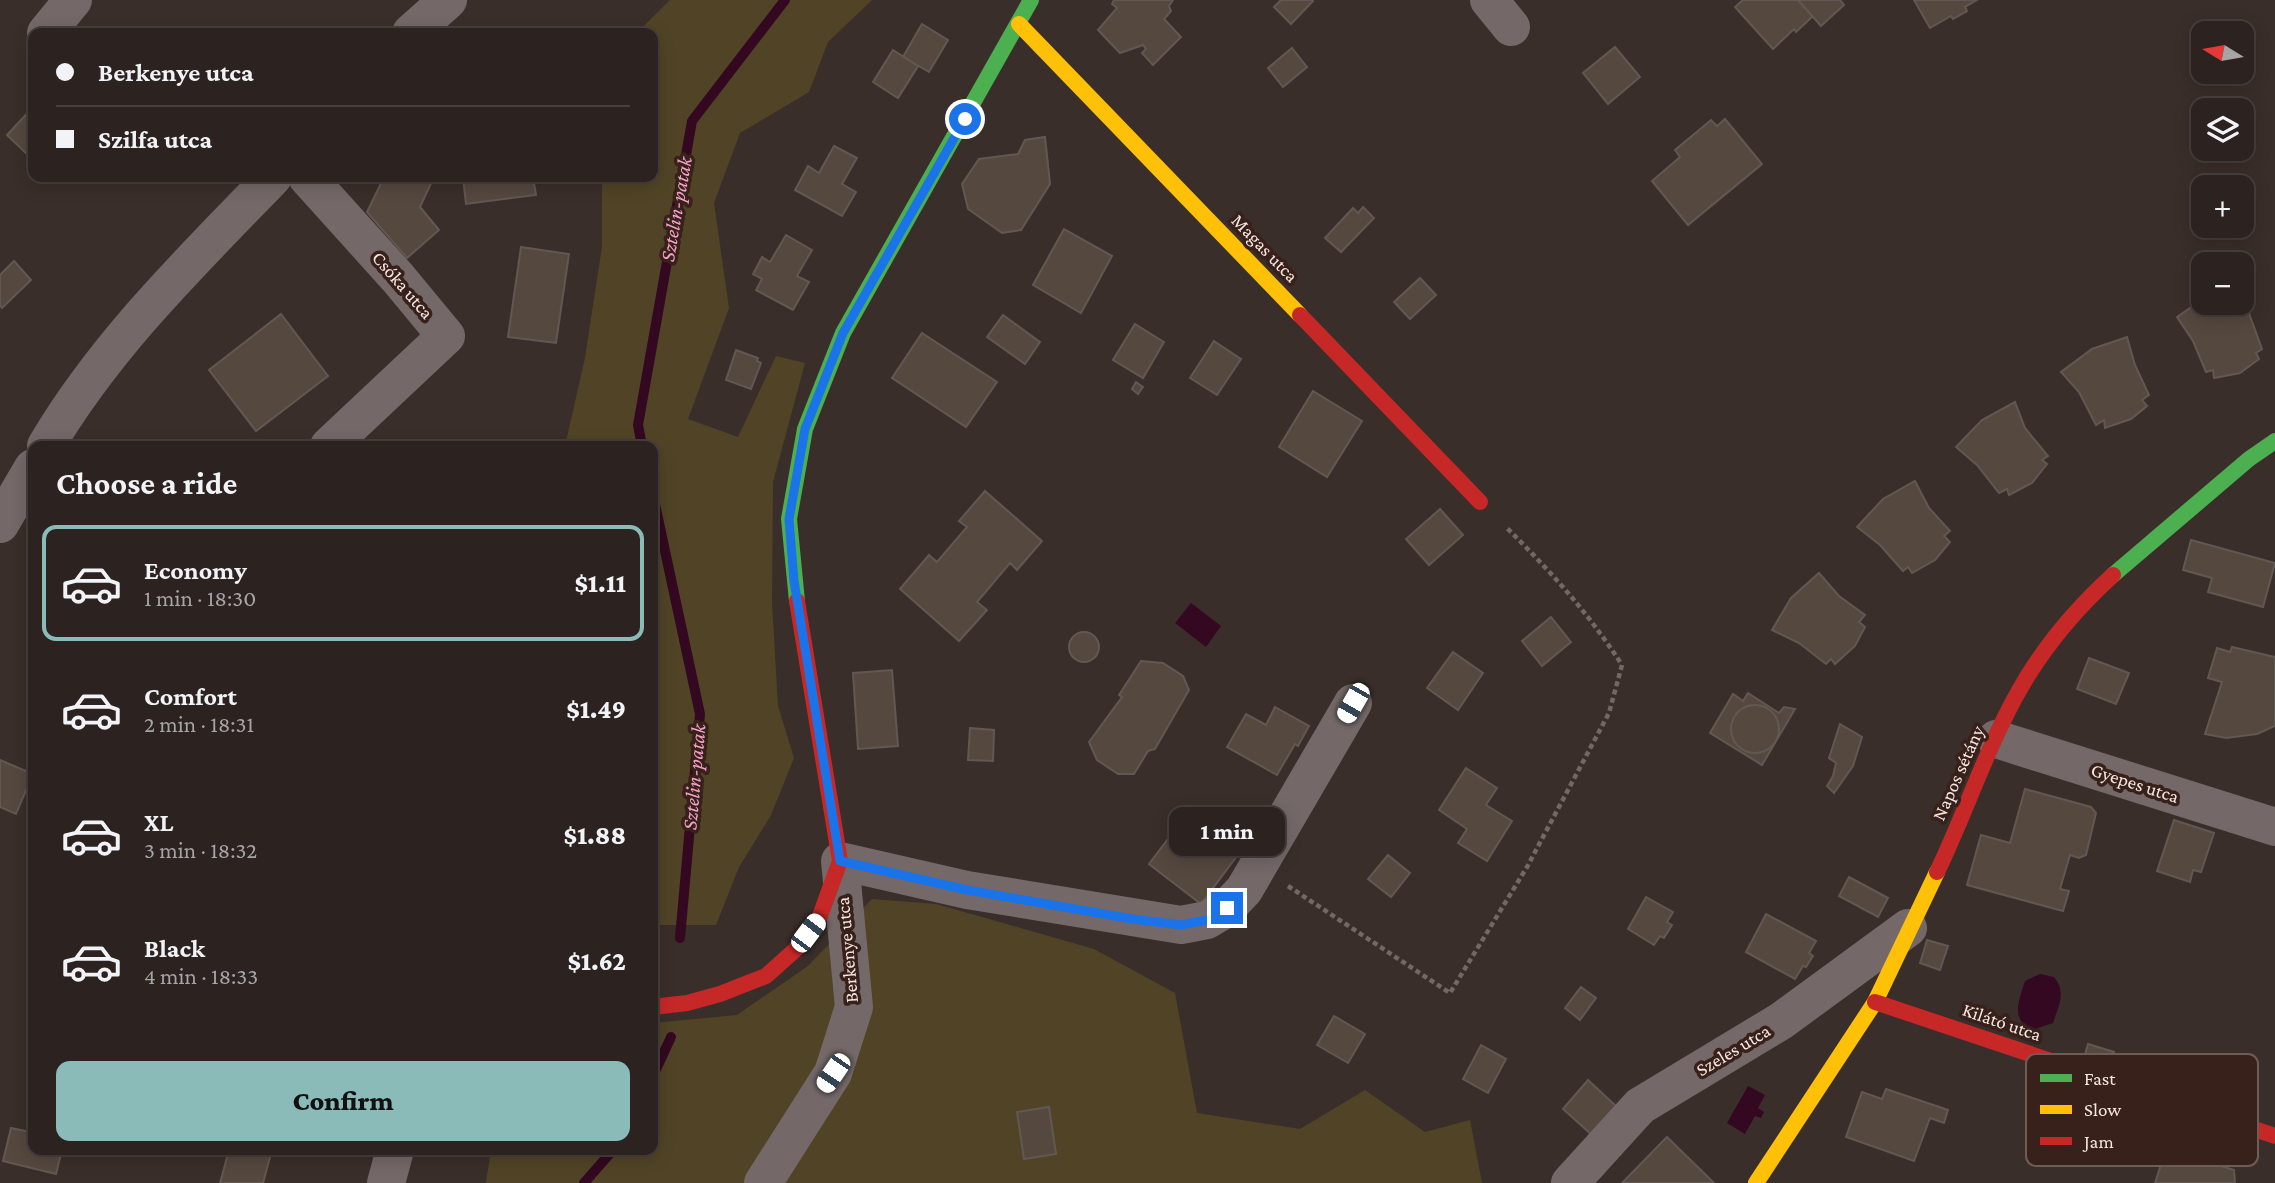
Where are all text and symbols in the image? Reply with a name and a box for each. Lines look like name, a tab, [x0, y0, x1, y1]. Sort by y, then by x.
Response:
north arrow	[2191, 21, 2254, 84]
map controls	[2191, 21, 2254, 315]
text: Berkenye utca	[98, 58, 254, 87]
button: layers	[2191, 98, 2254, 161]
route start	[949, 103, 981, 135]
text: Szilfa utca	[98, 125, 212, 154]
water label: Sztelin-patak	[655, 154, 697, 263]
button: +	[2191, 175, 2254, 238]
street label: Magas utca	[1227, 210, 1303, 287]
street label: Csóka utca	[368, 247, 438, 323]
button: −	[2191, 252, 2254, 315]
text: Choose a ride	[56, 465, 237, 501]
icon: car	[60, 552, 123, 615]
text: Economy	[144, 556, 247, 585]
text: $1.11	[574, 569, 626, 598]
text: 1 min · 18:30	[144, 585, 256, 611]
icon: car	[60, 678, 123, 741]
car	[1334, 680, 1373, 726]
text: Comfort	[144, 682, 237, 711]
text: $1.49	[566, 695, 626, 724]
text: 2 min · 18:31	[144, 711, 254, 737]
water label: Sztelin-patak	[677, 722, 711, 831]
street label: Napos sétány	[1928, 722, 1988, 824]
street label: Gyepes utca	[2088, 759, 2182, 807]
icon: car	[60, 804, 123, 867]
callout: 1 min	[1169, 806, 1285, 856]
text: XL	[144, 808, 173, 837]
text: 1 min	[1200, 818, 1254, 844]
text: $1.88	[564, 821, 626, 850]
text: 3 min · 18:32	[144, 837, 257, 863]
route end	[1211, 892, 1243, 924]
street label: Berkenye utca	[832, 896, 862, 1004]
car	[787, 910, 830, 956]
icon: car	[60, 930, 123, 993]
text: Black	[144, 934, 205, 963]
text: $1.62	[567, 947, 626, 976]
text: 4 min · 18:33	[144, 963, 258, 989]
street label: Kilátó utca	[1960, 999, 2044, 1045]
street label: Szeles utca	[1692, 1020, 1774, 1080]
car	[813, 1050, 854, 1096]
legend	[2026, 1054, 2258, 1166]
button: Confirm	[56, 1061, 630, 1141]
text: Fast	[2084, 1068, 2116, 1089]
text: Slow	[2084, 1099, 2121, 1120]
text: Jam	[2082, 1131, 2114, 1152]

